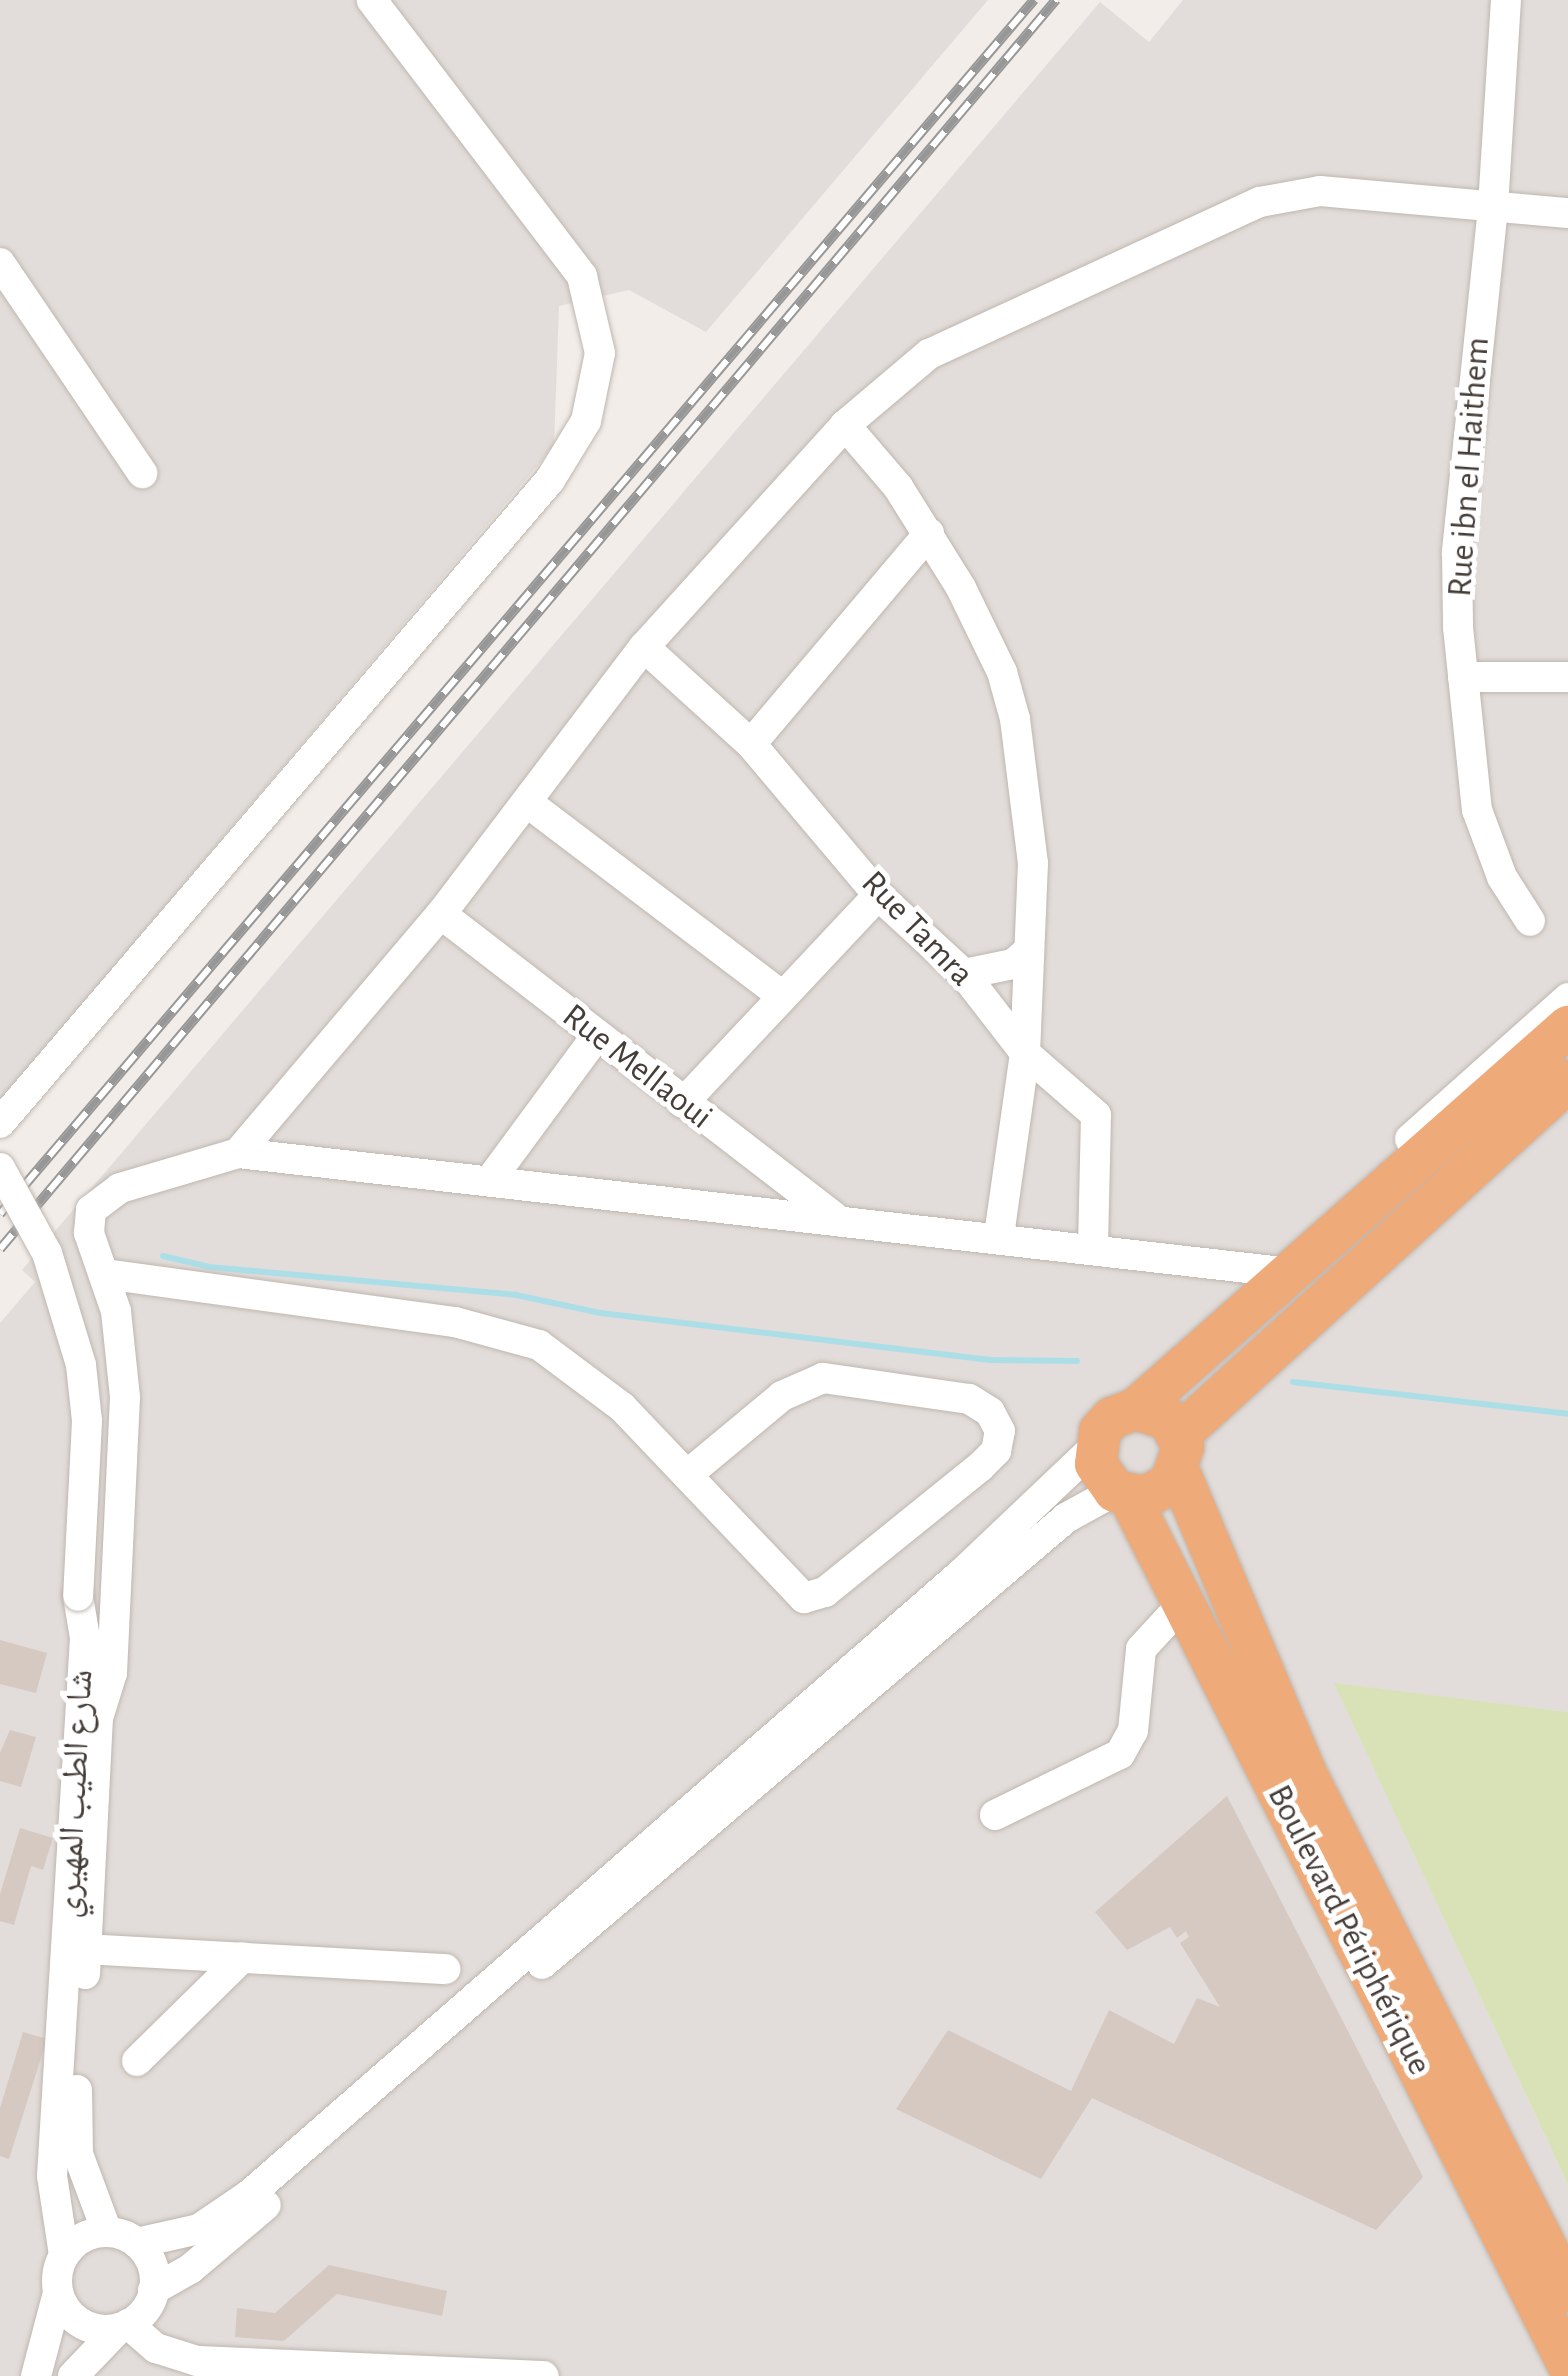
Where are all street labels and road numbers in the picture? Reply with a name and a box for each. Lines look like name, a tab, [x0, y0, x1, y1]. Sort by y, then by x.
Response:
street label: Rue ibn el Haithem	[1439, 336, 1499, 598]
street label: Rue Tamra	[852, 863, 982, 995]
street label: Rue Mellaoui	[554, 996, 720, 1138]
street label: شارع الطيب المهيري	[48, 1669, 102, 1919]
street label: Boulevard Périphérique	[1258, 1778, 1440, 2082]

